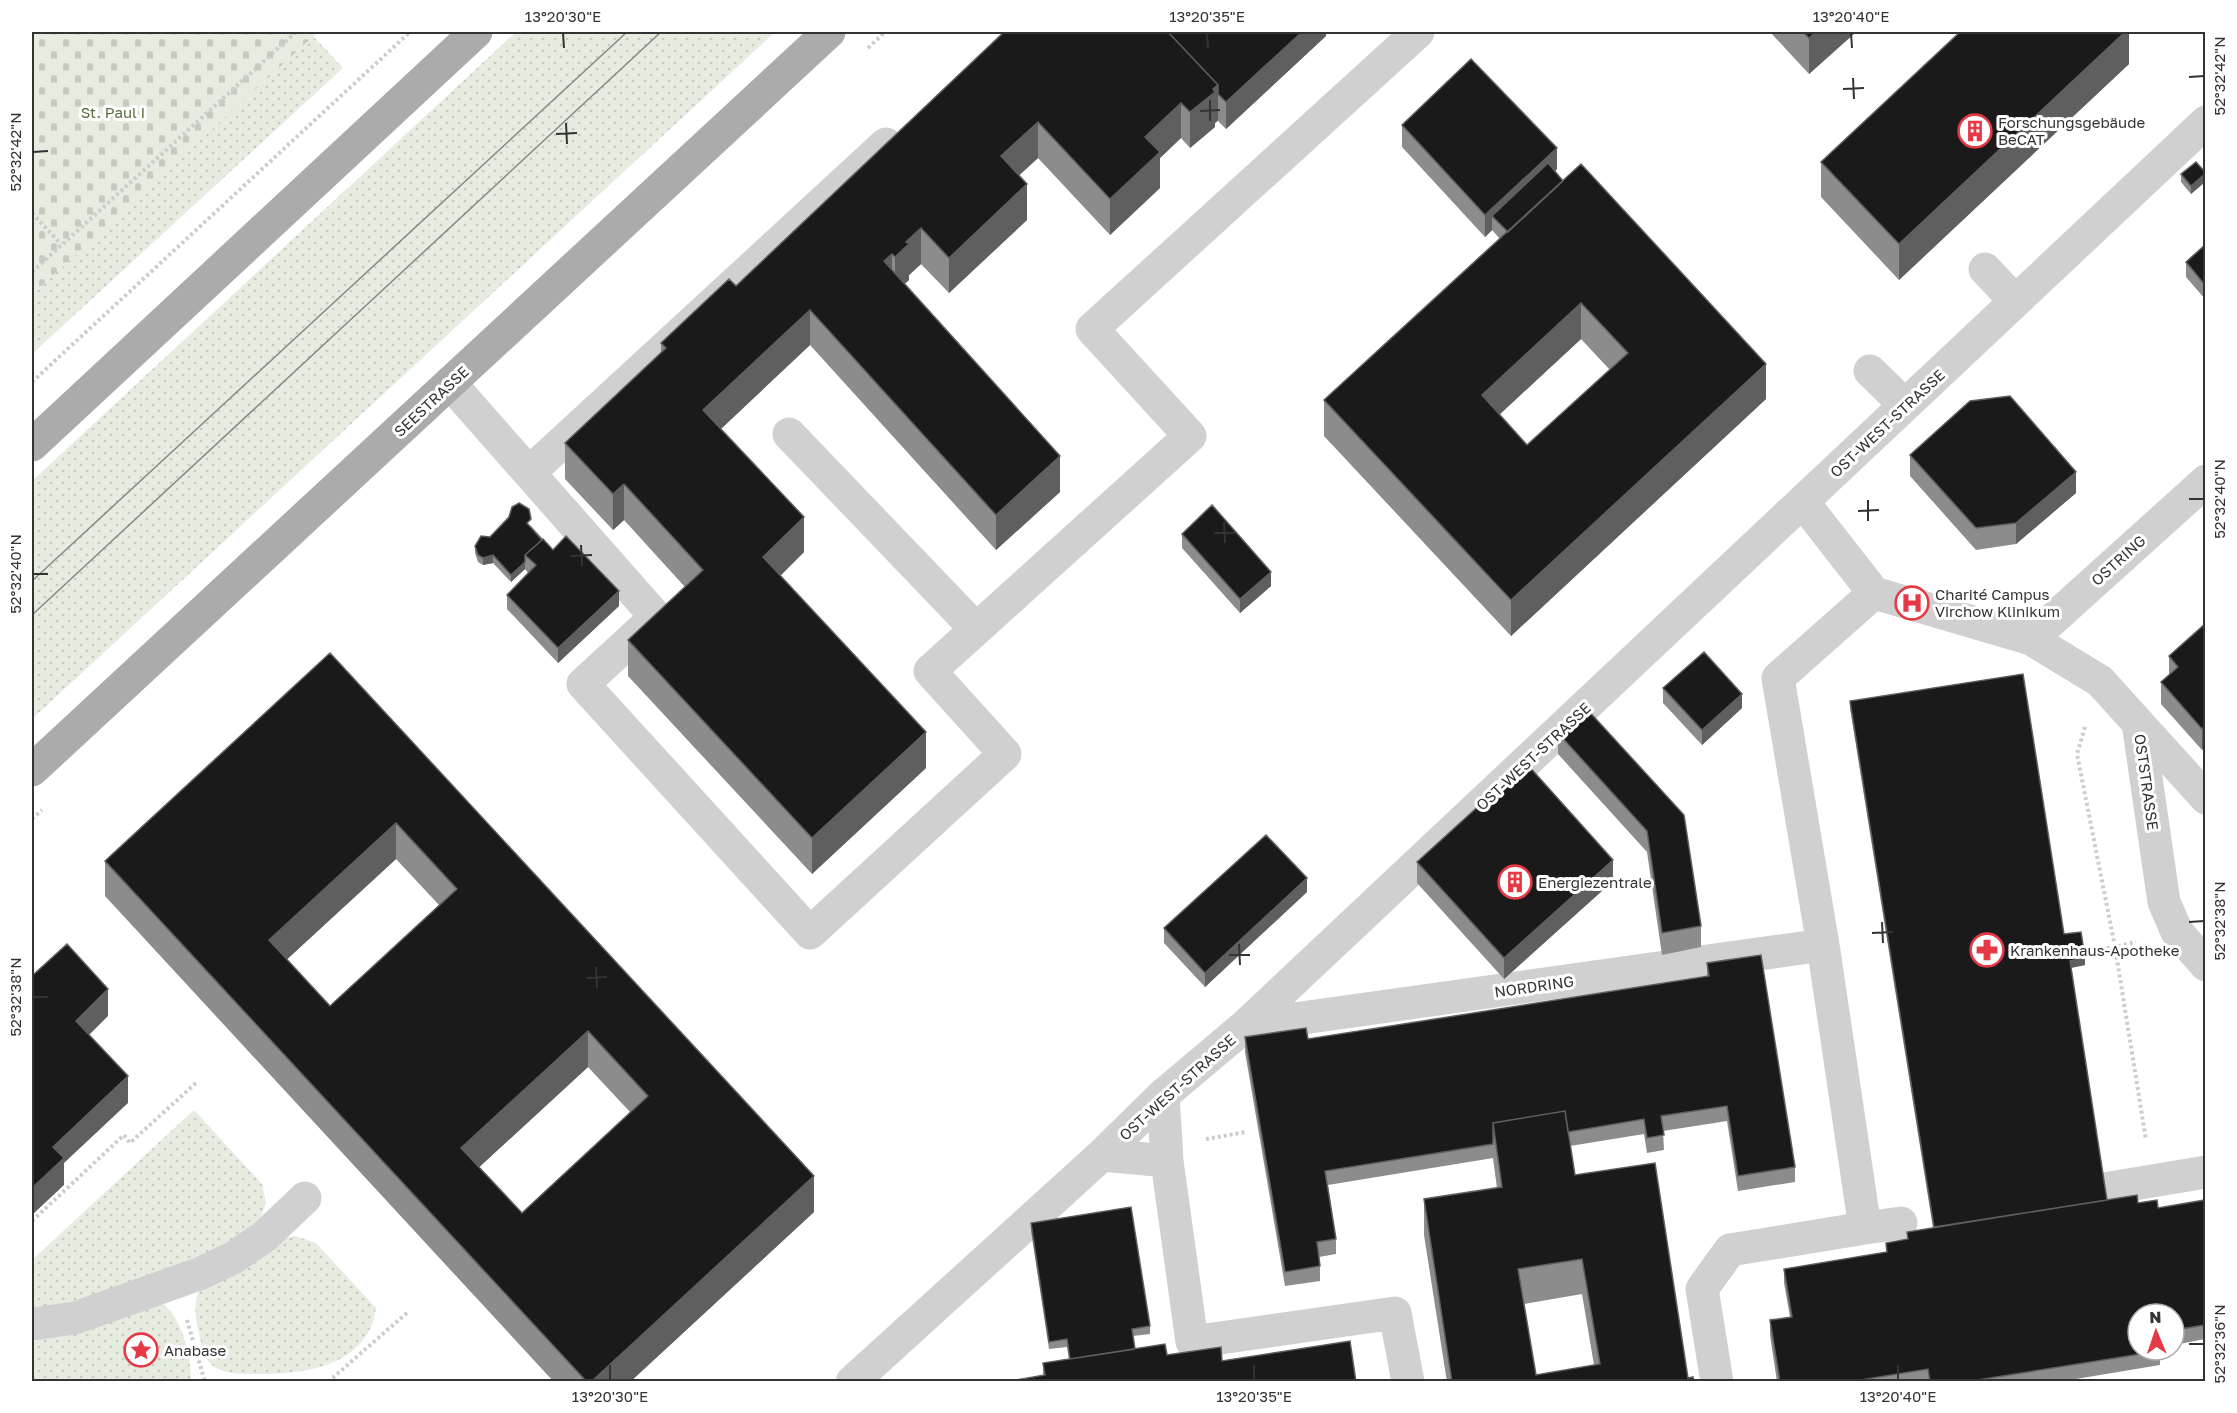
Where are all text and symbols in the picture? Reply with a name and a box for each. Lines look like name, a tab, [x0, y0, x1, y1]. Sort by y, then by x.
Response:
text: 13°20'30"E	[525, 7, 601, 25]
text: 13°20'35"E	[1169, 7, 1245, 25]
text: 13°20'40"E	[1813, 7, 1889, 25]
text: 52°32'42"N	[2210, 36, 2228, 116]
park label: St. Paul I	[81, 103, 145, 121]
text: 52°32'42"N	[6, 112, 24, 192]
building icon: Forschungsgebäude BeCAT	[1957, 113, 1993, 149]
place label: Forschungsgebäude BeCAT	[1998, 113, 2145, 148]
street label: SEESTRASSE	[390, 362, 472, 440]
street label: OST-WEST-STRASSE	[1826, 365, 1948, 481]
text: 52°32'40"N	[2210, 459, 2228, 539]
street label: OSTRING	[2087, 531, 2149, 589]
text: 52°32'40"N	[6, 534, 24, 614]
hospital icon: Charité Campus Virchow Klinikum	[1894, 585, 1930, 621]
place label: Charité Campus Virchow Klinikum	[1935, 585, 2060, 620]
street label: OST-WEST-STRASSE	[1472, 698, 1594, 814]
street label: OSTSTRASSE	[2131, 733, 2163, 831]
building icon: Energiezentrale	[1497, 864, 1533, 900]
place label: Energiezentrale	[1538, 873, 1652, 891]
text: 52°32'38"N	[2210, 881, 2228, 961]
pharmacy icon: Krankenhaus-Apotheke	[1969, 932, 2005, 968]
place label: Krankenhaus-Apotheke	[2010, 941, 2180, 959]
text: 52°32'38"N	[6, 957, 24, 1037]
street label: NORDRING	[1493, 972, 1575, 1000]
street label: OST-WEST-STRASSE	[1115, 1030, 1239, 1144]
north arrow	[2126, 1302, 2186, 1362]
text: 52°32'36"N	[2210, 1304, 2228, 1384]
text: N	[2149, 1307, 2162, 1327]
place icon: Anabase	[123, 1332, 159, 1368]
place label: Anabase	[164, 1341, 226, 1359]
text: 13°20'30"E	[572, 1387, 648, 1405]
text: 13°20'35"E	[1216, 1387, 1292, 1405]
text: 13°20'40"E	[1860, 1387, 1936, 1405]

